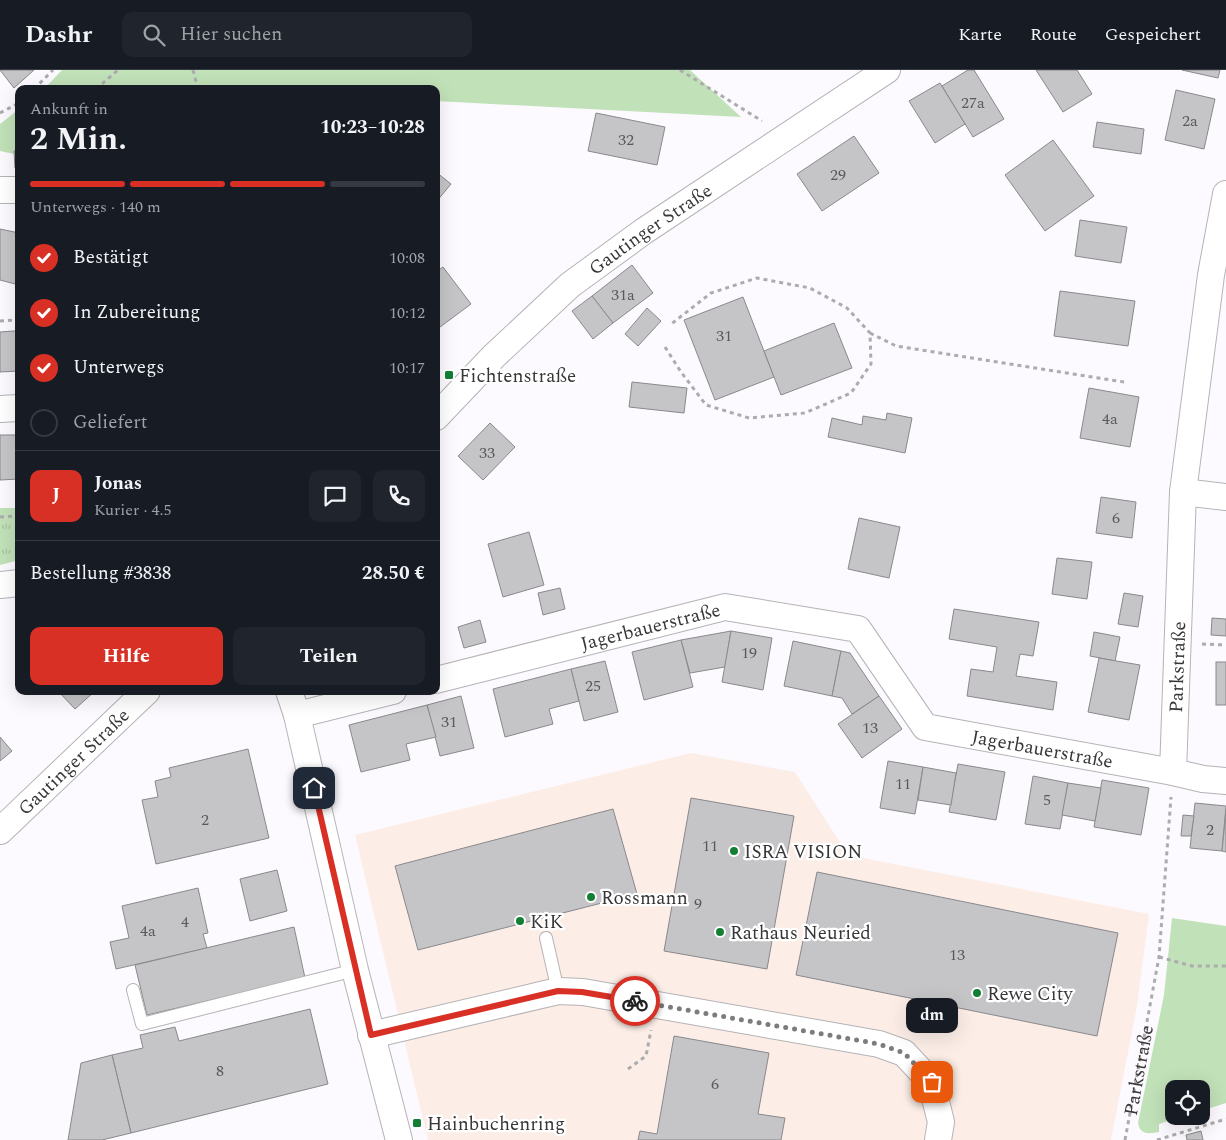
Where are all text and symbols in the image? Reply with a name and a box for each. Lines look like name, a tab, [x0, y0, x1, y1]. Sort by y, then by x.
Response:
search box	[122, 12, 472, 57]
text: Dashr	[25, 17, 92, 53]
text: Hier suchen	[180, 20, 282, 49]
icon: search	[140, 21, 168, 49]
text: Karte	[958, 21, 1002, 48]
text: Route	[1030, 21, 1077, 48]
text: Gespeichert	[1105, 21, 1201, 48]
house number: 27a	[961, 91, 985, 115]
text: Ankunft in	[30, 97, 108, 121]
house number: 2a	[1182, 109, 1198, 133]
text: 10:23–10:28	[320, 113, 425, 142]
text: 2 Min.	[30, 115, 127, 164]
house number: 32	[618, 128, 634, 152]
house number: 29	[830, 163, 846, 187]
street label: Gautinger Straße	[583, 177, 718, 283]
text: Unterwegs · 140 m	[30, 195, 161, 219]
text: Bestätigt	[73, 243, 149, 272]
icon: check	[30, 244, 58, 272]
text: 10:08	[389, 246, 425, 270]
house number: 31a	[611, 283, 635, 307]
text: In Zubereitung	[73, 298, 201, 327]
icon: check	[30, 299, 58, 327]
text: 10:12	[389, 301, 425, 325]
house number: 31	[716, 324, 732, 348]
text: Unterwegs	[73, 353, 164, 382]
icon: check	[30, 354, 58, 382]
text: 10:17	[389, 356, 425, 380]
place label: Fichtenstraße	[459, 362, 576, 391]
marker: Fichtenstraße	[443, 369, 455, 381]
house number: 4a	[1102, 407, 1118, 431]
text: Geliefert	[73, 408, 147, 437]
house number: 33	[479, 441, 495, 465]
text: Jonas	[94, 469, 142, 498]
button: chat	[309, 470, 361, 522]
button: phone	[373, 470, 425, 522]
text: J	[52, 481, 60, 510]
text: Kurier · 4.5	[94, 498, 171, 522]
house number: 6	[1112, 506, 1120, 530]
text: Bestellung #3838	[30, 559, 171, 588]
text: 28.50 €	[362, 559, 425, 588]
street label: Jagerbauerstraße	[578, 596, 724, 659]
street label: Parkstraße	[1162, 621, 1194, 713]
button: Hilfe	[30, 627, 223, 685]
button: Teilen	[233, 627, 425, 685]
house number: 19	[741, 641, 757, 665]
house number: 25	[585, 674, 601, 698]
street label: Gautinger Straße	[12, 702, 137, 823]
house number: 31	[441, 710, 457, 734]
house number: 13	[862, 716, 878, 740]
street label: Jagerbauerstraße	[969, 723, 1115, 777]
pin	[293, 767, 335, 809]
house number: 11	[895, 772, 911, 796]
icon: home	[300, 774, 328, 802]
house number: 5	[1043, 788, 1051, 812]
house number: 2	[201, 808, 209, 832]
house number: 2	[1206, 818, 1214, 842]
house number: 11	[702, 834, 718, 858]
place label: ISRA VISION	[744, 838, 863, 867]
marker: ISRA VISION	[728, 845, 740, 857]
place label: Rossmann	[601, 884, 688, 913]
marker: Rossmann	[585, 891, 597, 903]
house number: 9	[694, 892, 702, 916]
place label: KiK	[530, 908, 563, 937]
house number: 4	[181, 910, 189, 934]
marker: KiK	[514, 915, 526, 927]
house number: 4a	[140, 919, 156, 943]
place label: Rathaus Neuried	[730, 919, 871, 948]
marker: Rathaus Neuried	[714, 926, 726, 938]
house number: 13	[949, 943, 965, 967]
courier	[610, 976, 660, 1026]
place label: Rewe City	[987, 980, 1073, 1009]
icon: bike	[621, 987, 649, 1015]
marker: Rewe City	[971, 987, 983, 999]
callout: dm	[906, 997, 958, 1032]
text: dm	[920, 1003, 944, 1027]
street label: Parkstraße	[1117, 1023, 1162, 1118]
house number: 8	[216, 1059, 224, 1083]
pin	[911, 1061, 953, 1103]
icon: bag	[918, 1068, 946, 1096]
house number: 6	[711, 1072, 719, 1096]
map controls	[1165, 1080, 1210, 1125]
button: locate	[1165, 1080, 1210, 1125]
place label: Hainbuchenring	[427, 1110, 565, 1139]
marker: Hainbuchenring	[411, 1117, 423, 1129]

